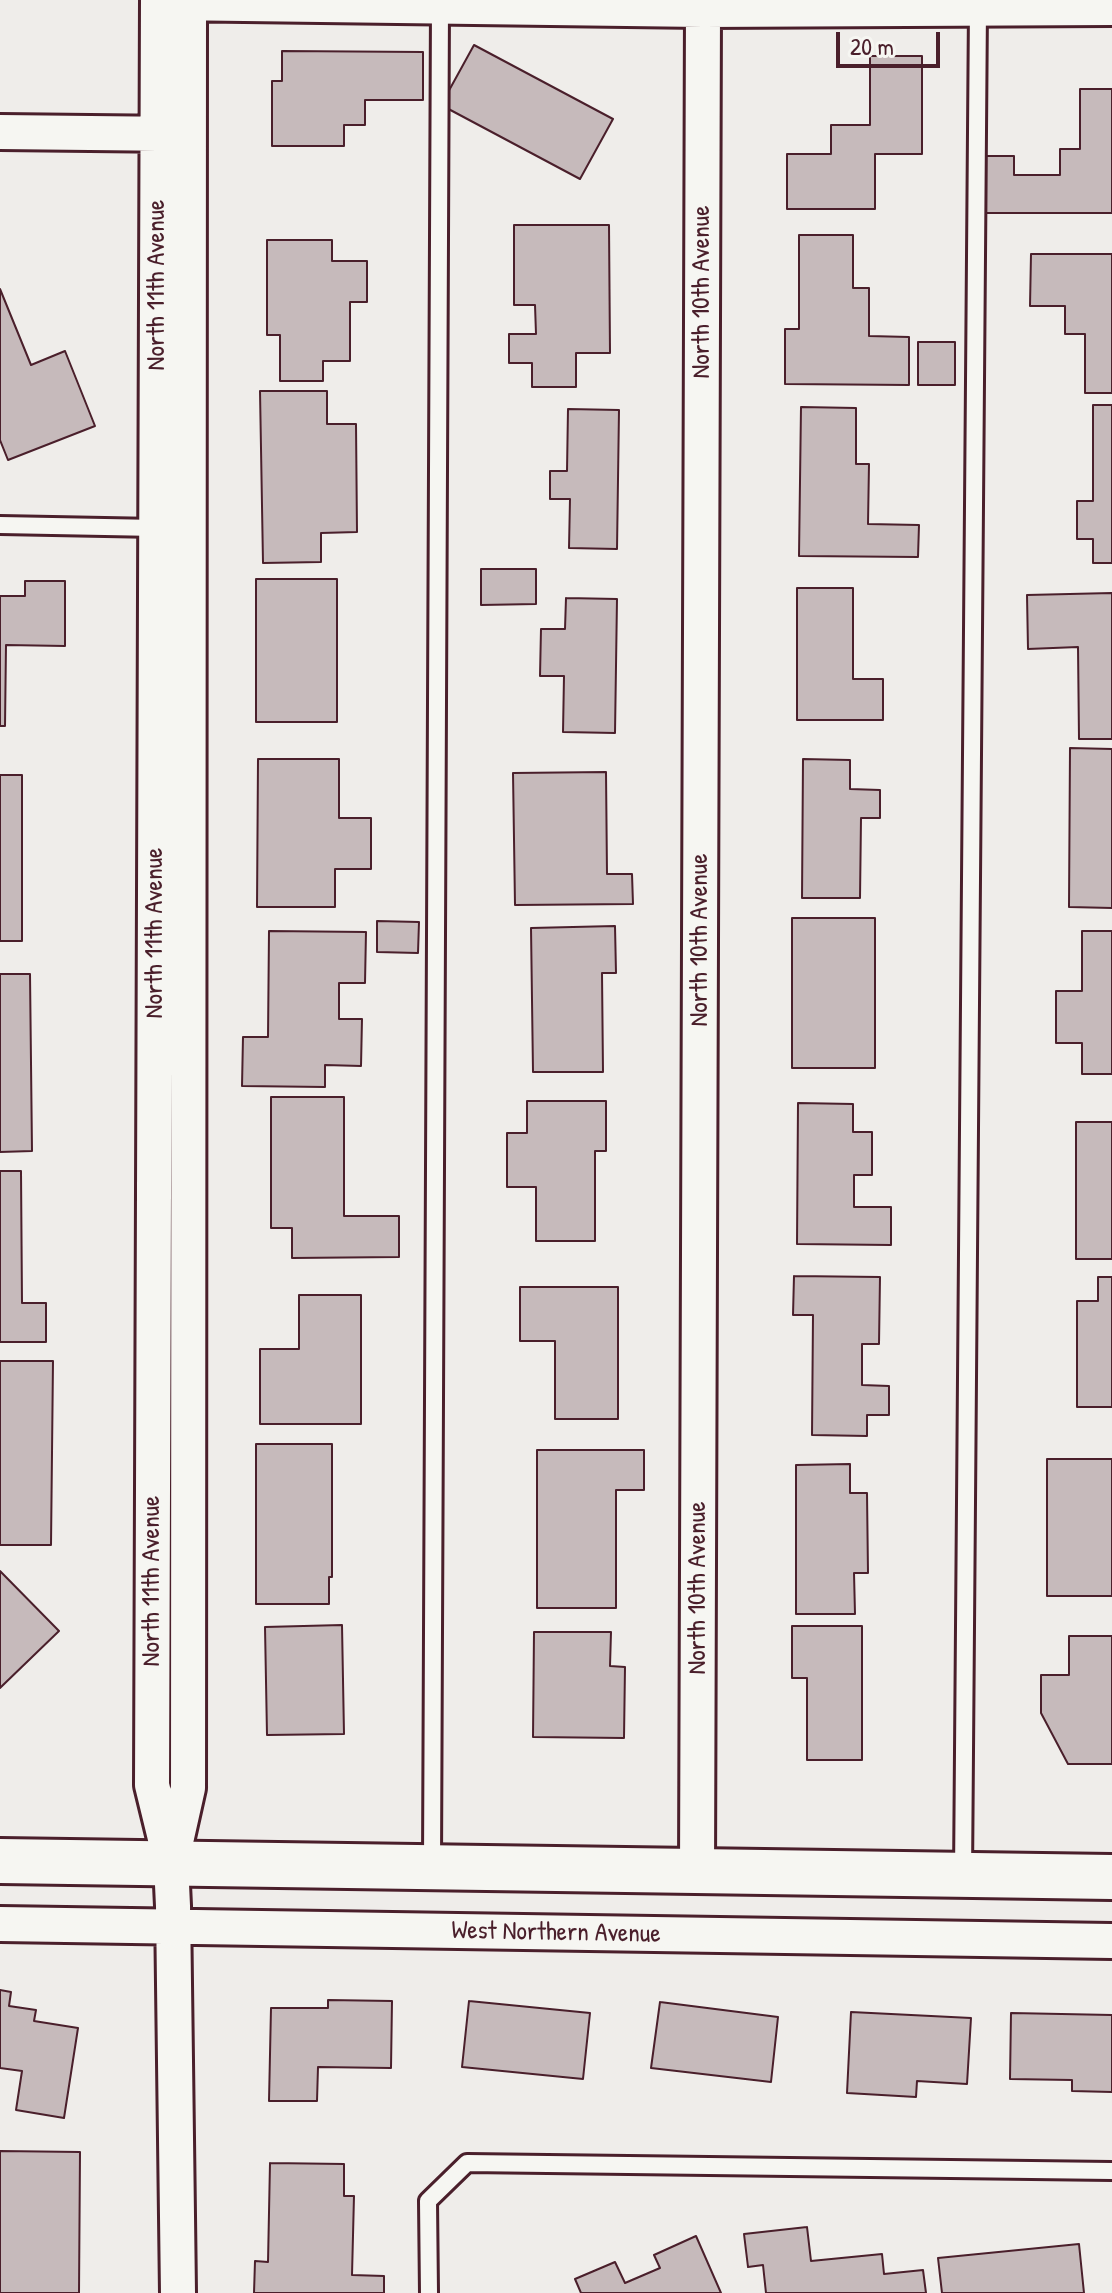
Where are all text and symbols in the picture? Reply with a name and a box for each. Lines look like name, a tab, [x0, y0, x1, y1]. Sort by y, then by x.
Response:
scale bar	[840, 16, 944, 66]
text: 20 m	[850, 30, 894, 62]
street label: North 11th Avenue	[141, 200, 173, 370]
street label: North 10th Avenue	[686, 205, 718, 379]
street label: North 11th Avenue	[139, 848, 171, 1018]
street label: North 10th Avenue	[684, 853, 716, 1027]
street label: North 11th Avenue	[136, 1496, 168, 1666]
street label: North 10th Avenue	[682, 1501, 714, 1675]
street label: West Northern Avenue	[451, 1916, 661, 1950]

